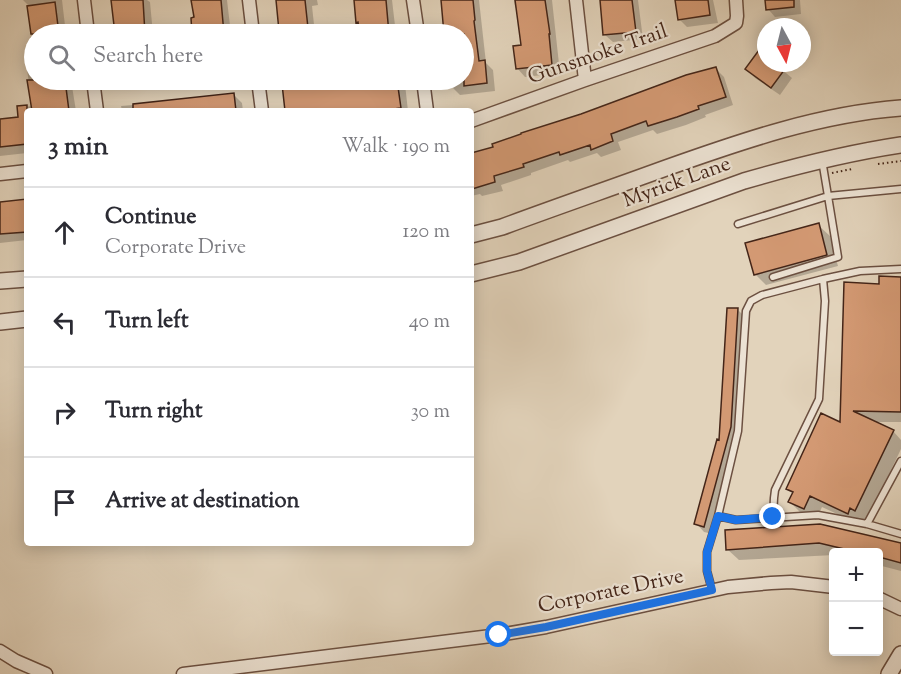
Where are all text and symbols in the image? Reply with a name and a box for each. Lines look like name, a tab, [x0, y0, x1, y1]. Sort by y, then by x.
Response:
street label: Gunsmoke Trail	[524, 17, 672, 93]
north arrow	[757, 18, 811, 72]
search box	[24, 24, 474, 90]
icon: search	[45, 41, 78, 74]
text: Search here	[93, 41, 203, 73]
text: 3 min	[48, 129, 108, 166]
text: Walk · 190 m	[342, 133, 450, 162]
street label: Myrick Lane	[619, 150, 735, 216]
text: Continue	[105, 202, 196, 234]
icon: ahead	[48, 216, 81, 249]
text: 120 m	[402, 218, 450, 247]
text: Corporate Drive	[105, 234, 246, 263]
icon: left	[48, 306, 81, 339]
text: Turn left	[105, 306, 188, 338]
text: 40 m	[409, 308, 450, 337]
icon: right	[48, 396, 81, 429]
text: Turn right	[105, 396, 202, 428]
text: 30 m	[411, 398, 450, 427]
icon: arrive	[48, 486, 81, 519]
text: Arrive at destination	[105, 486, 300, 518]
route end	[759, 503, 785, 529]
map controls	[829, 548, 883, 656]
button: +	[829, 548, 883, 602]
street label: Corporate Drive	[535, 562, 687, 622]
button: −	[829, 602, 883, 656]
route start	[485, 621, 511, 647]

